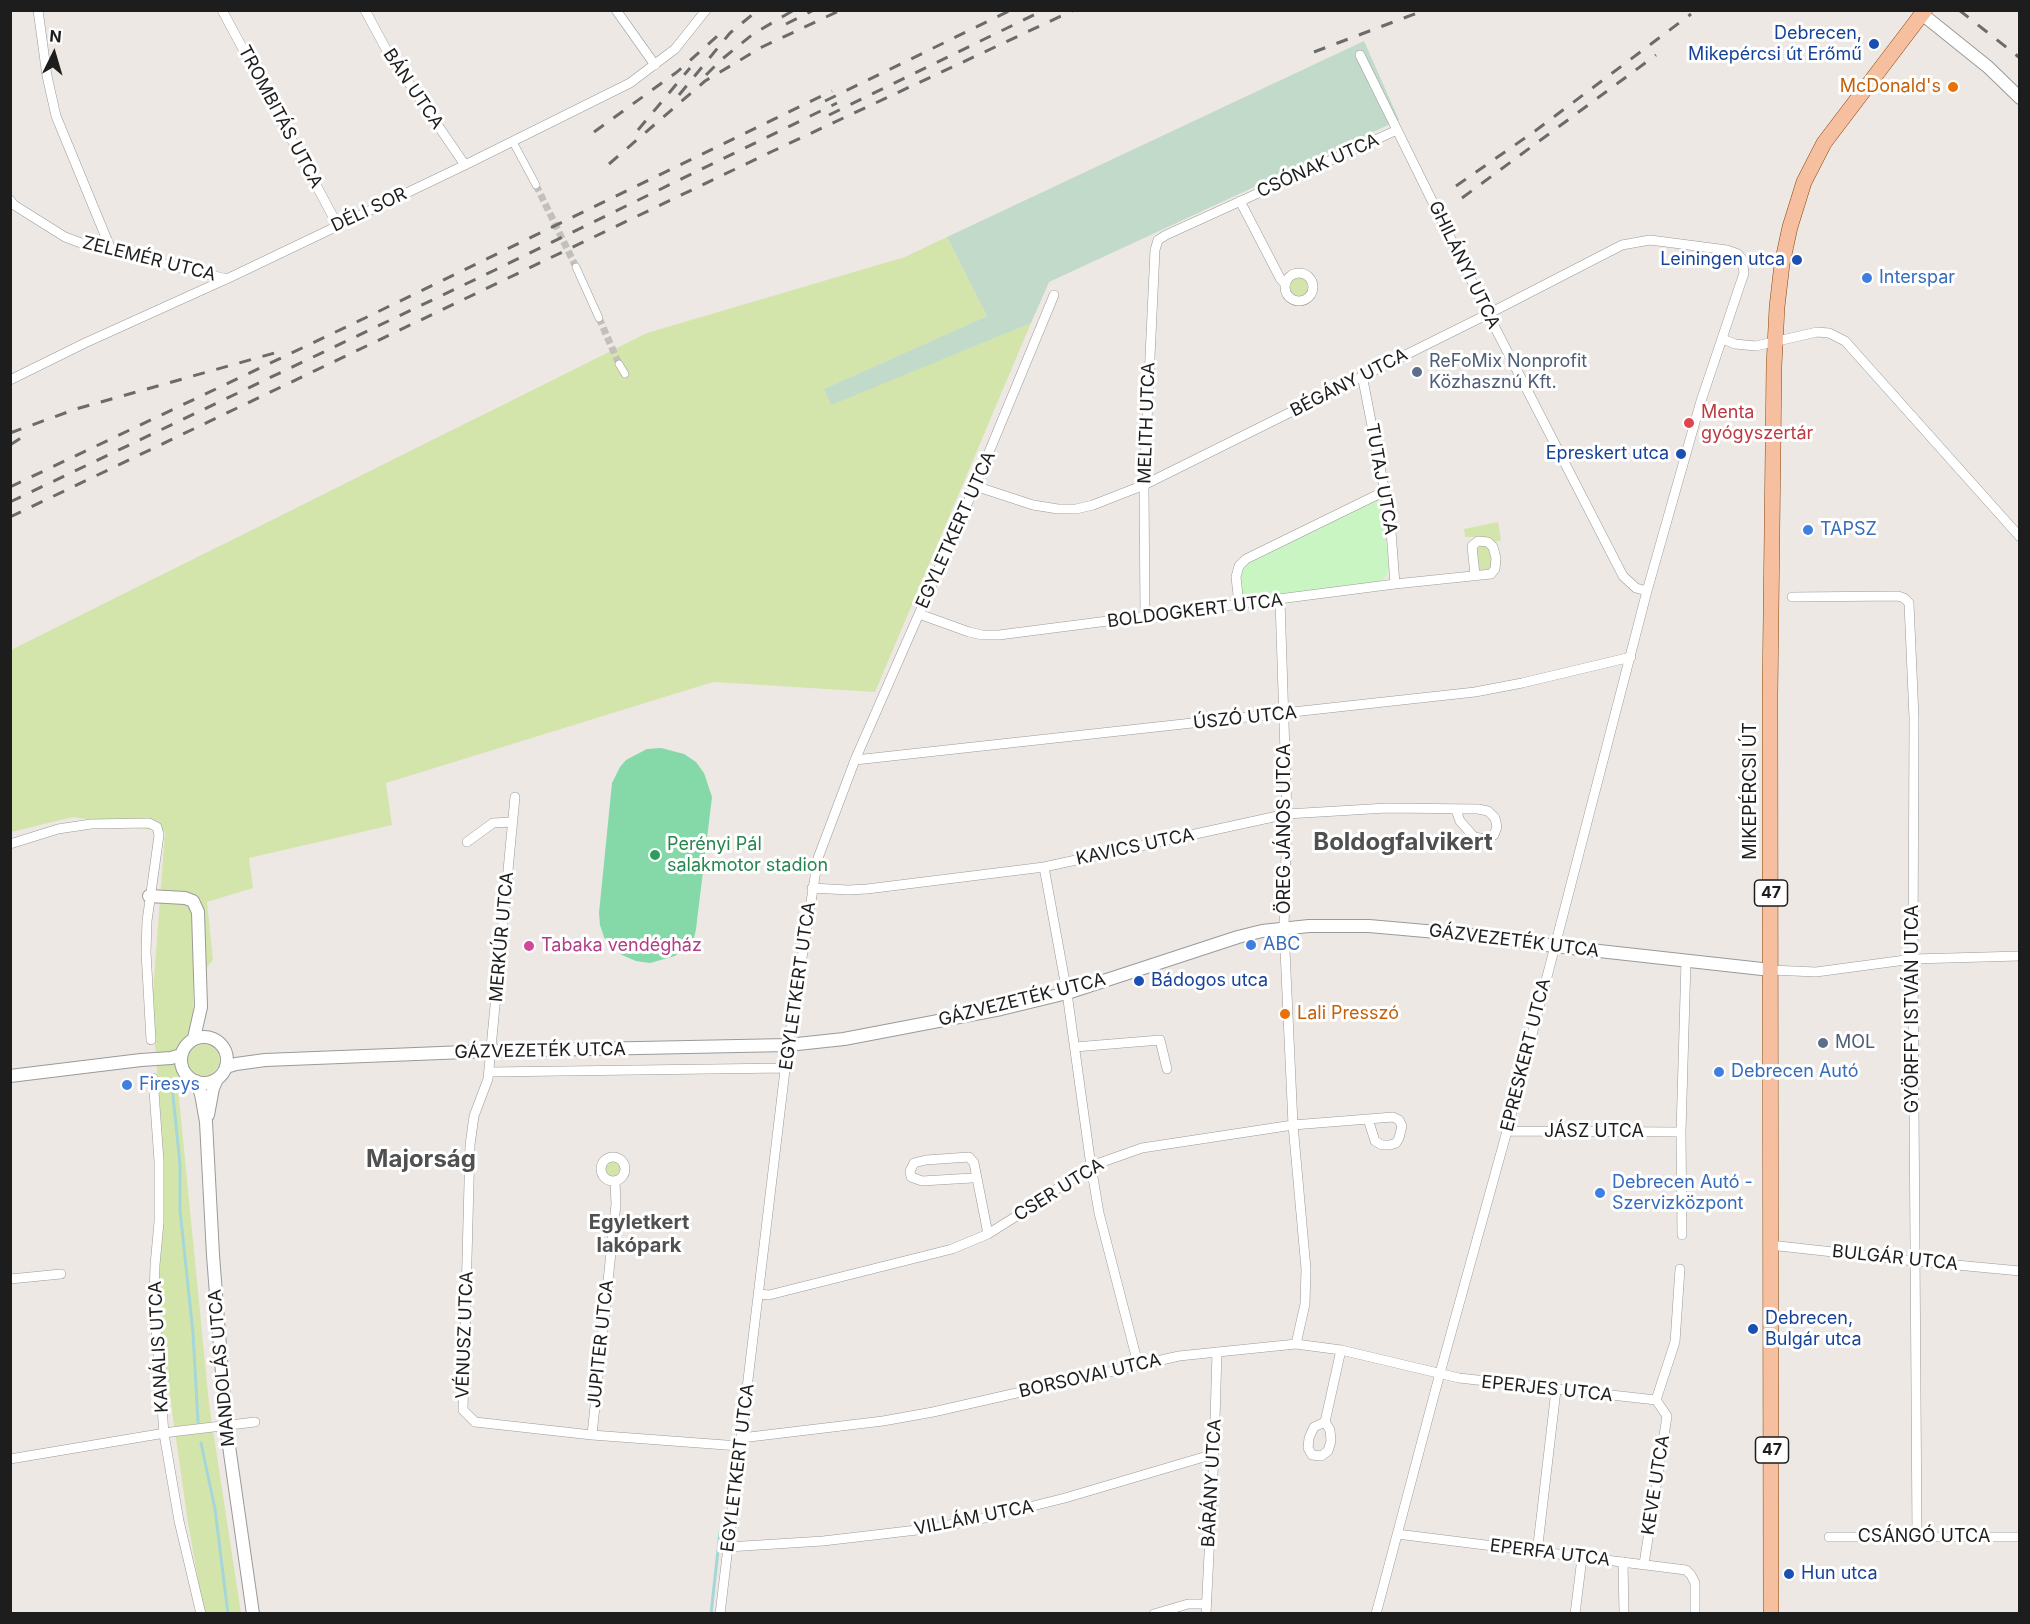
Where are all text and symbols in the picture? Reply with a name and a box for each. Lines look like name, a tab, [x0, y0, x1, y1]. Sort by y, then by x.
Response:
place label: Debrecen, Mikepércsi út Erőmű	[1688, 23, 1862, 66]
north arrow	[24, 24, 84, 84]
text: N	[49, 26, 63, 47]
marker: Debrecen, Mikepércsi út Erőmű	[1867, 37, 1881, 51]
street label: TROMBITÁS UTCA	[233, 42, 327, 192]
street label: BÁN UTCA	[378, 45, 448, 133]
place label: McDonald's	[1840, 76, 1941, 98]
marker: McDonald's	[1946, 80, 1960, 94]
street label: CSÓNAK UTCA	[1254, 129, 1382, 203]
street label: DÉLI SOR	[328, 183, 410, 237]
street label: GHILÁNYI UTCA	[1424, 198, 1504, 332]
street label: ZELEMÉR UTCA	[80, 232, 218, 286]
place label: Leiningen utca	[1660, 249, 1785, 271]
marker: Leiningen utca	[1790, 253, 1804, 267]
place label: Interspar	[1879, 267, 1955, 289]
marker: Interspar	[1860, 271, 1874, 285]
street label: BÉGÁNY UTCA	[1287, 344, 1411, 422]
place label: ReFoMix Nonprofit Közhasznú Kft.	[1429, 351, 1587, 394]
street label: MELITH UTCA	[1134, 362, 1160, 484]
marker: ReFoMix Nonprofit Közhasznú Kft.	[1410, 365, 1424, 379]
place label: Menta gyógyszertár	[1701, 402, 1813, 444]
marker: Menta gyógyszertár	[1682, 416, 1696, 430]
street label: TUTAJ UTCA	[1361, 422, 1401, 536]
place label: Epreskert utca	[1546, 443, 1669, 465]
marker: Epreskert utca	[1674, 447, 1688, 461]
street label: EGYLETKERT UTCA	[912, 448, 1000, 612]
place label: TAPSZ	[1820, 519, 1877, 541]
marker: TAPSZ	[1801, 523, 1815, 537]
street label: BOLDOGKERT UTCA	[1106, 590, 1284, 632]
street label: ÚSZÓ UTCA	[1192, 702, 1298, 734]
street label: MIKEPÉRCSI ÚT	[1740, 722, 1762, 860]
street label: ÖREG JÁNOS UTCA	[1274, 744, 1296, 914]
street label: KAVICS UTCA	[1074, 824, 1196, 870]
district label: Boldogfalvikert	[1313, 829, 1493, 857]
place label: Perényi Pál salakmotor stadion	[667, 834, 828, 876]
marker: Perényi Pál salakmotor stadion	[648, 848, 662, 862]
street label: MERKÚR UTCA	[486, 871, 518, 1003]
road number: 47	[1754, 880, 1788, 906]
street label: EGYLETKERT UTCA	[776, 901, 820, 1071]
street label: GYÖRFFY ISTVÁN UTCA	[1902, 905, 1924, 1113]
street label: GÁZVEZETÉK UTCA	[1428, 920, 1600, 962]
place label: ABC	[1263, 934, 1300, 956]
place label: Tabaka vendégház	[541, 935, 702, 957]
marker: ABC	[1244, 938, 1258, 952]
marker: Tabaka vendégház	[522, 939, 536, 953]
street label: GÁZVEZETÉK UTCA	[936, 969, 1108, 1031]
place label: Bádogos utca	[1151, 970, 1268, 992]
marker: Bádogos utca	[1132, 974, 1146, 988]
street label: EPRESKERT UTCA	[1497, 976, 1555, 1134]
place label: Lali Presszó	[1297, 1003, 1399, 1025]
marker: Lali Presszó	[1278, 1007, 1292, 1021]
place label: MOL	[1835, 1032, 1875, 1054]
marker: MOL	[1816, 1036, 1830, 1050]
street label: GÁZVEZETÉK UTCA	[454, 1039, 626, 1063]
place label: Debrecen Autó	[1731, 1061, 1859, 1083]
marker: Debrecen Autó	[1712, 1065, 1726, 1079]
place label: Firesys	[139, 1074, 200, 1096]
marker: Firesys	[120, 1078, 134, 1092]
street label: JÁSZ UTCA	[1544, 1121, 1644, 1143]
district label: Majorság	[366, 1146, 476, 1174]
street label: CSER UTCA	[1010, 1154, 1108, 1226]
place label: Debrecen Autó - Szervizközpont	[1612, 1172, 1753, 1214]
marker: Debrecen Autó - Szervizközpont	[1593, 1186, 1607, 1200]
district label: Egyletkert lakópark	[589, 1211, 689, 1258]
street label: BULGÁR UTCA	[1831, 1241, 1959, 1275]
street label: VÉNUSZ UTCA	[452, 1271, 478, 1399]
street label: JUPITER UTCA	[584, 1279, 618, 1409]
street label: KANÁLIS UTCA	[145, 1281, 173, 1413]
street label: MANDOLÁS UTCA	[204, 1288, 240, 1448]
place label: Debrecen, Bulgár utca	[1765, 1308, 1862, 1350]
marker: Debrecen, Bulgár utca	[1746, 1322, 1760, 1336]
street label: BORSOVAI UTCA	[1017, 1349, 1163, 1403]
street label: EPERJES UTCA	[1480, 1371, 1614, 1407]
street label: EGYLETKERT UTCA	[717, 1383, 759, 1553]
street label: BÁRÁNY UTCA	[1198, 1418, 1226, 1548]
street label: KEVE UTCA	[1637, 1433, 1675, 1537]
road number: 47	[1756, 1437, 1788, 1463]
street label: VILLÁM UTCA	[913, 1496, 1035, 1540]
street label: CSÁNGÓ UTCA	[1858, 1526, 1990, 1548]
street label: EPERFA UTCA	[1489, 1535, 1611, 1571]
place label: Hun utca	[1801, 1563, 1878, 1585]
marker: Hun utca	[1782, 1567, 1796, 1581]

